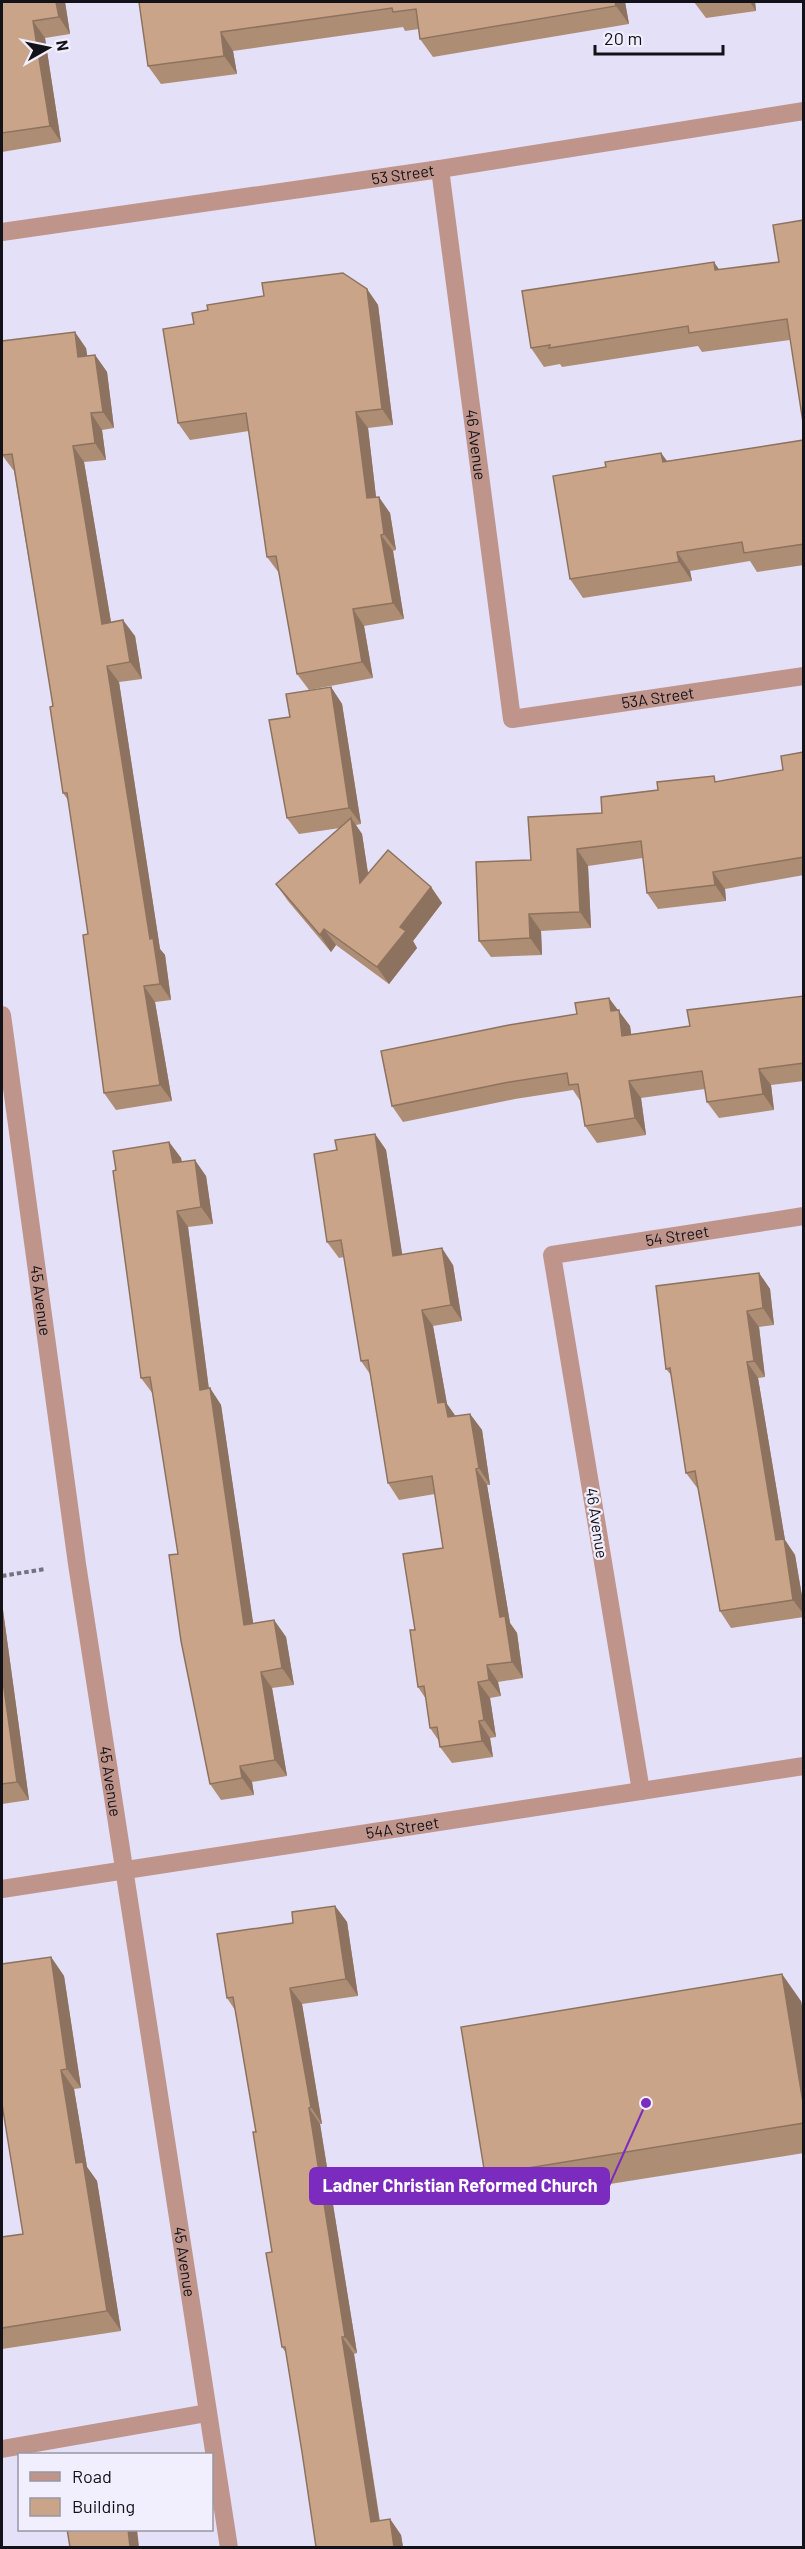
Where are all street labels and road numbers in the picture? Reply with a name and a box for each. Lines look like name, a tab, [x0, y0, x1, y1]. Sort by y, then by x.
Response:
street label: 53 Street	[370, 160, 436, 188]
street label: 46 Avenue	[463, 408, 491, 481]
street label: 53A Street	[620, 682, 695, 712]
street label: 54 Street	[644, 1221, 710, 1249]
street label: 45 Avenue	[27, 1264, 56, 1337]
street label: 46 Avenue	[583, 1486, 612, 1560]
street label: 45 Avenue	[96, 1745, 126, 1818]
street label: 54A Street	[364, 1812, 440, 1842]
street label: 45 Avenue	[170, 2225, 200, 2298]

